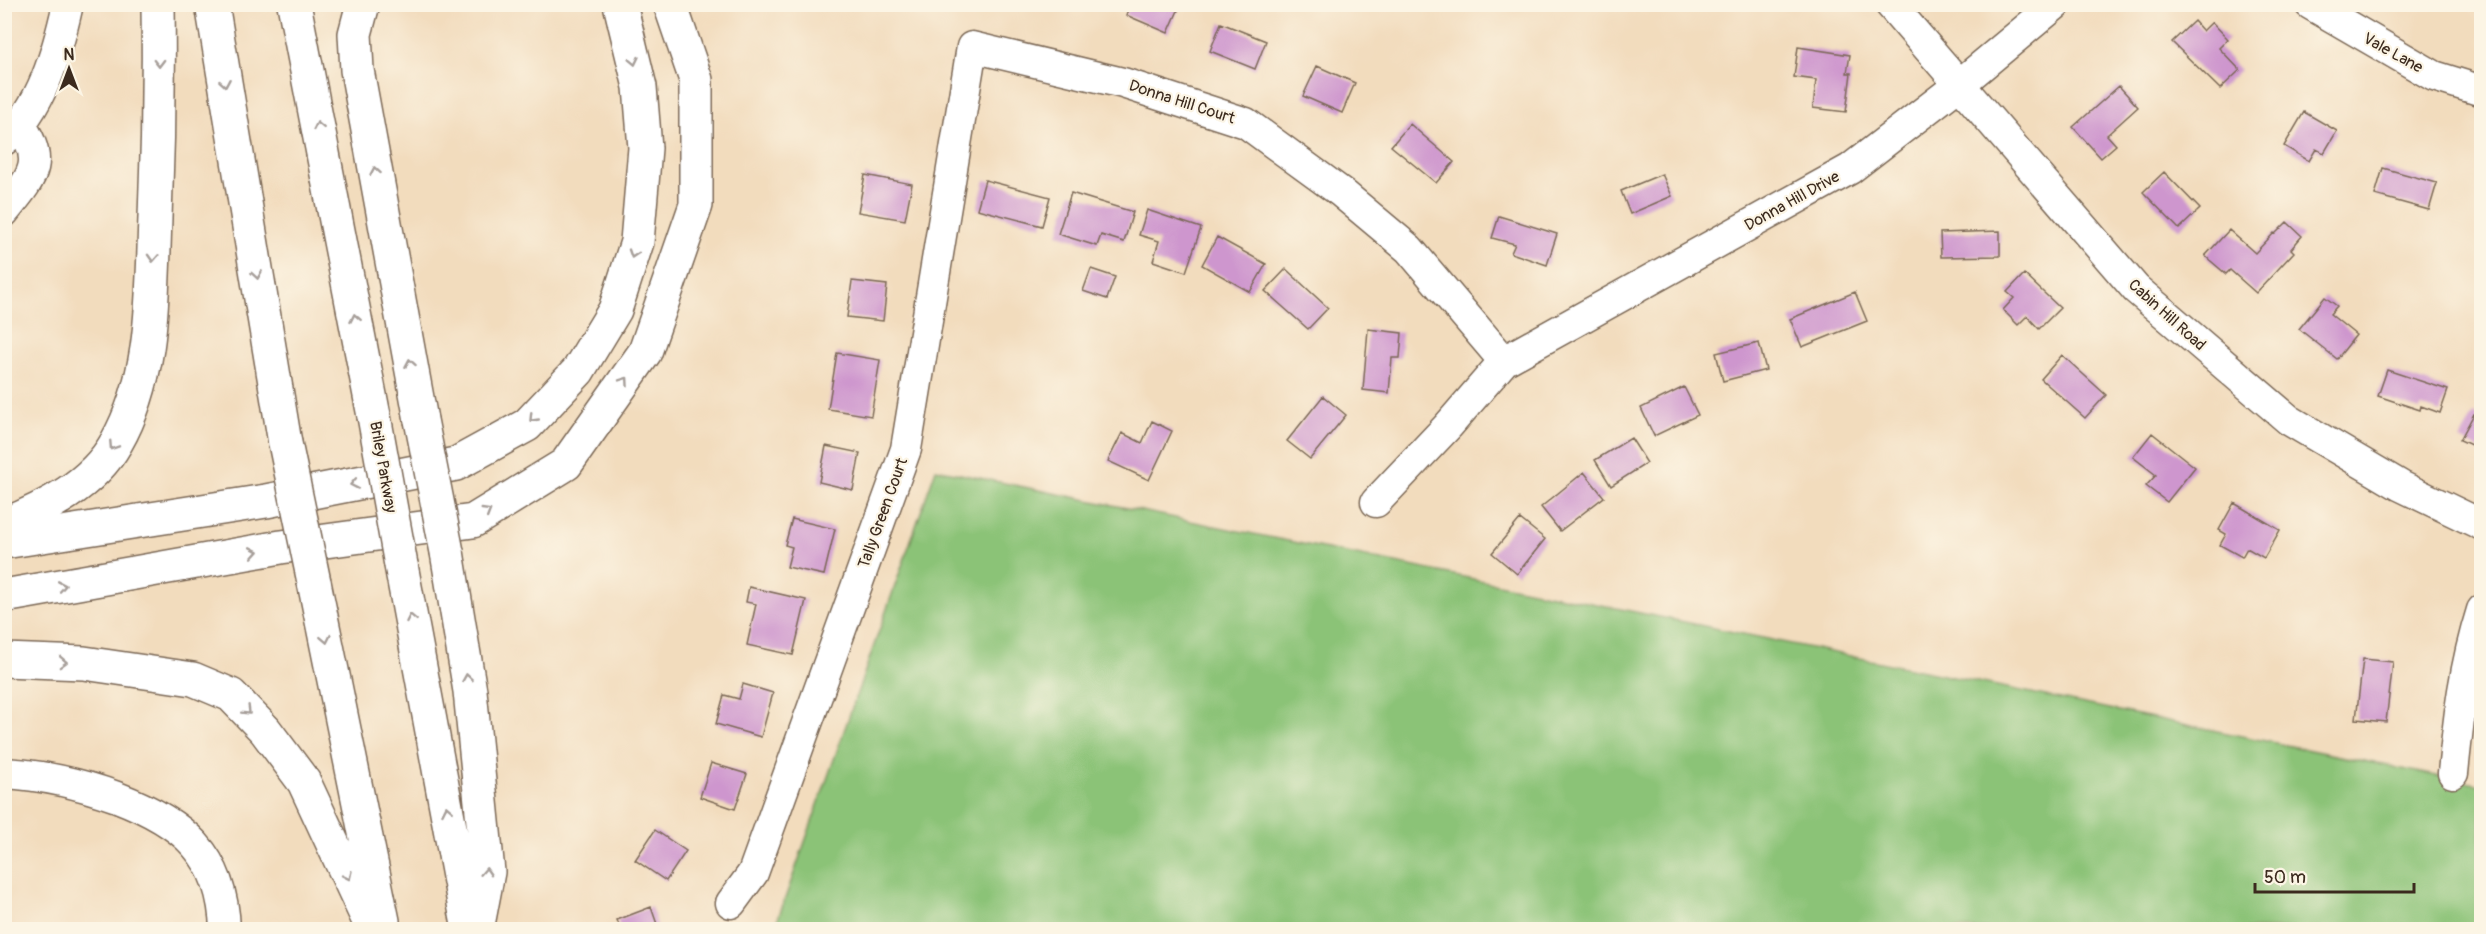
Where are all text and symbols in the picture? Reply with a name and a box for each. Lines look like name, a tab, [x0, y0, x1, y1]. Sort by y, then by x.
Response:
street label: Vale Lane	[2360, 28, 2426, 78]
north arrow	[39, 39, 99, 99]
text: N	[64, 45, 75, 65]
one-way arrow	[627, 56, 640, 66]
one-way arrow	[153, 58, 165, 67]
street label: Donna Hill Court	[1126, 75, 1238, 129]
one-way arrow	[218, 78, 230, 88]
one-way arrow	[312, 122, 325, 132]
one-way arrow	[369, 166, 382, 176]
street label: Donna Hill Drive	[1741, 167, 1843, 235]
one-way arrow	[628, 248, 641, 259]
one-way arrow	[147, 253, 160, 262]
one-way arrow	[250, 270, 263, 280]
street label: Cabin Hill Road	[2124, 275, 2210, 355]
one-way arrow	[350, 313, 362, 322]
one-way arrow	[404, 358, 417, 368]
one-way arrow	[618, 376, 629, 387]
one-way arrow	[530, 411, 541, 422]
street label: Briley Parkway	[365, 420, 401, 515]
one-way arrow	[110, 439, 121, 450]
street label: Tally Green Court	[854, 455, 912, 571]
one-way arrow	[349, 477, 359, 490]
one-way arrow	[481, 508, 491, 520]
one-way arrow	[249, 546, 259, 559]
one-way arrow	[57, 580, 67, 592]
one-way arrow	[405, 614, 418, 624]
one-way arrow	[319, 634, 332, 644]
one-way arrow	[58, 656, 67, 668]
one-way arrow	[462, 673, 474, 683]
one-way arrow	[239, 704, 250, 715]
one-way arrow	[441, 805, 454, 815]
scale bar	[2255, 856, 2414, 894]
text: 50 m	[2264, 866, 2306, 889]
one-way arrow	[480, 867, 493, 876]
one-way arrow	[341, 869, 353, 880]

